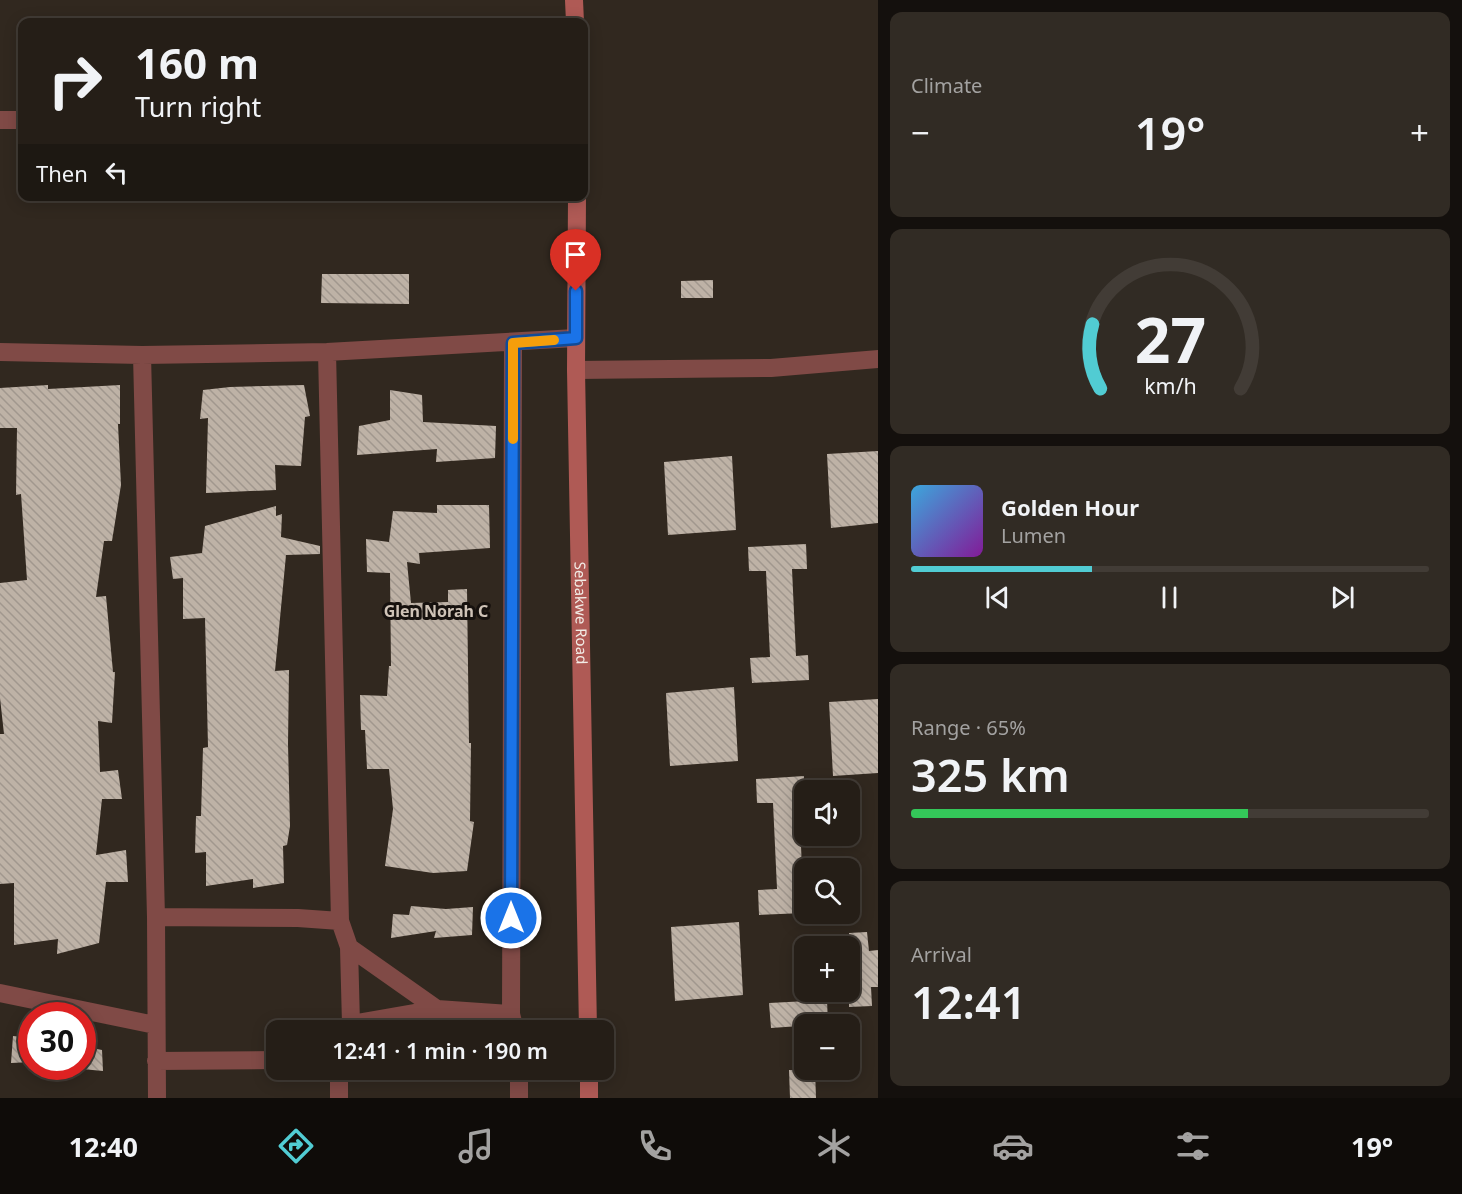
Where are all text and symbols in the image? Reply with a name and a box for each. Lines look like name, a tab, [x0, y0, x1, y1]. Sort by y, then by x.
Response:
text: 160 m	[135, 34, 259, 91]
icon: right	[36, 42, 114, 120]
text: Climate	[911, 72, 982, 99]
text: Turn right	[135, 88, 261, 125]
text: 19°	[1135, 102, 1205, 163]
text: −	[911, 110, 930, 155]
text: +	[1410, 110, 1429, 155]
icon: left	[100, 156, 133, 189]
text: Then	[36, 158, 88, 188]
pin	[550, 229, 601, 291]
icon: arrive	[559, 238, 592, 271]
text: 27	[1134, 296, 1206, 381]
text: km/h	[1144, 371, 1196, 400]
text: Golden Hour	[1001, 492, 1139, 522]
text: Lumen	[1001, 522, 1066, 549]
street label: Sebakwe Road	[570, 561, 592, 664]
icon: previous	[981, 581, 1014, 614]
icon: pause	[1153, 581, 1186, 614]
icon: next	[1326, 581, 1359, 614]
district label: Glen Norah C	[384, 600, 488, 622]
text: Range · 65%	[911, 714, 1026, 741]
text: 325 km	[911, 744, 1070, 805]
map controls	[794, 780, 860, 1080]
button: sound	[794, 780, 860, 846]
button: search	[794, 858, 860, 924]
position arrow	[479, 886, 543, 950]
button: +	[794, 936, 860, 1002]
text: Arrival	[911, 941, 972, 968]
text: 12:41	[911, 971, 1026, 1032]
speed limit sign: 30	[18, 1002, 96, 1080]
button: −	[794, 1014, 860, 1080]
text: 12:41 · 1 min · 190 m	[332, 1035, 548, 1065]
icon: directions	[275, 1125, 317, 1167]
icon: music	[455, 1125, 497, 1167]
icon: phone	[634, 1125, 676, 1167]
icon: climate	[813, 1125, 855, 1167]
icon: car	[992, 1125, 1034, 1167]
icon: filters	[1172, 1125, 1214, 1167]
text: 12:40	[69, 1128, 138, 1165]
text: 19°	[1351, 1128, 1393, 1165]

